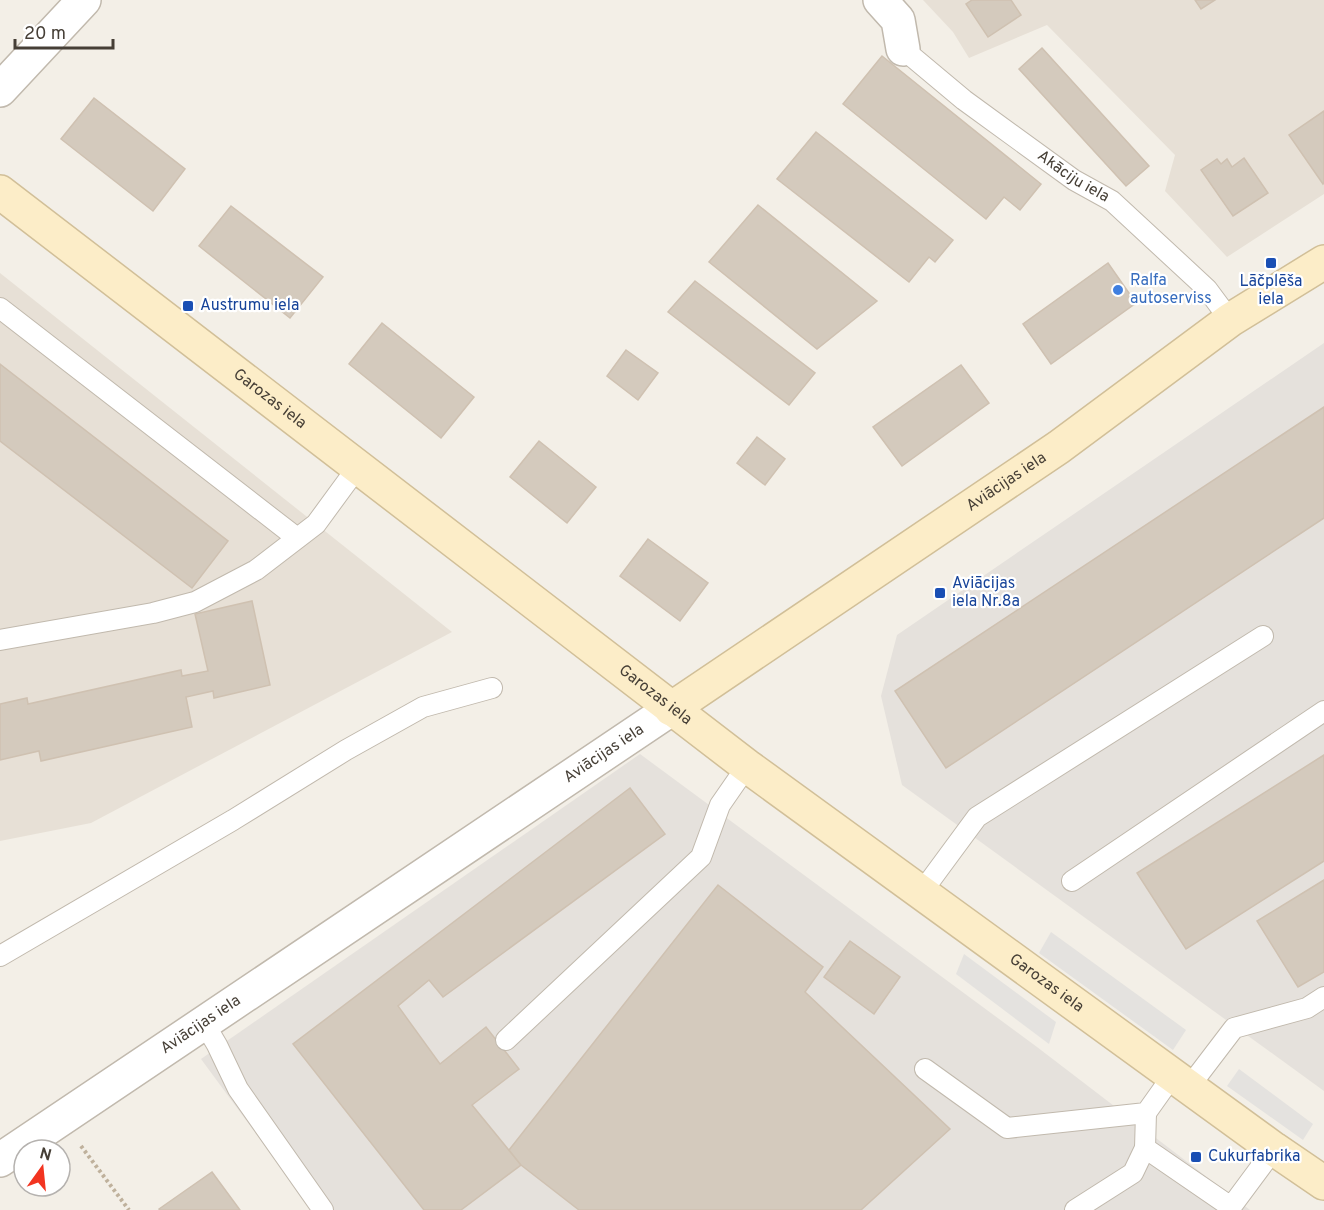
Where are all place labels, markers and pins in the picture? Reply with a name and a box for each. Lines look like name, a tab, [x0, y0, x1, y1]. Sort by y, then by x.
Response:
marker: Lāčplēša iela	[1264, 256, 1278, 270]
place label: Ralfa autoserviss	[1130, 271, 1212, 309]
place label: Lāčplēša iela	[1240, 272, 1302, 310]
marker: Ralfa autoserviss	[1111, 283, 1125, 297]
place label: Austrumu iela	[200, 296, 299, 316]
marker: Austrumu iela	[181, 299, 195, 313]
place label: Aviācijas iela Nr.8a	[952, 574, 1020, 612]
marker: Aviācijas iela Nr.8a	[933, 586, 947, 600]
place label: Cukurfabrika	[1208, 1147, 1300, 1167]
marker: Cukurfabrika	[1189, 1150, 1203, 1164]

